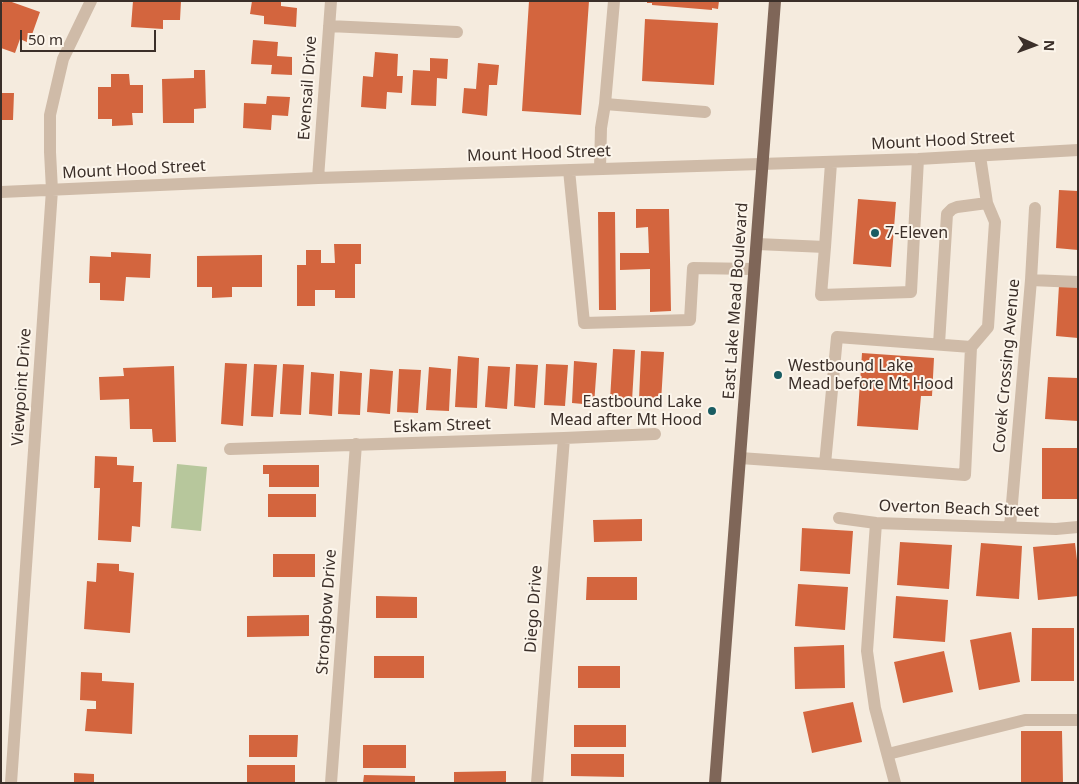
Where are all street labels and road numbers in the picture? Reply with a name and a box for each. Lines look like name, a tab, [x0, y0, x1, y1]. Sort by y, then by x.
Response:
street label: Evensail Drive	[295, 35, 321, 141]
street label: Mount Hood Street	[871, 128, 1015, 154]
street label: Mount Hood Street	[467, 142, 611, 166]
street label: Mount Hood Street	[62, 157, 206, 183]
street label: East Lake Mead Boulevard	[720, 202, 752, 400]
street label: Covek Crossing Avenue	[990, 278, 1024, 454]
street label: Viewpoint Drive	[8, 327, 36, 447]
street label: Eskam Street	[393, 415, 491, 437]
street label: Overton Beach Street	[878, 497, 1040, 521]
street label: Strongbow Drive	[313, 549, 341, 675]
street label: Diego Drive	[521, 564, 547, 654]

